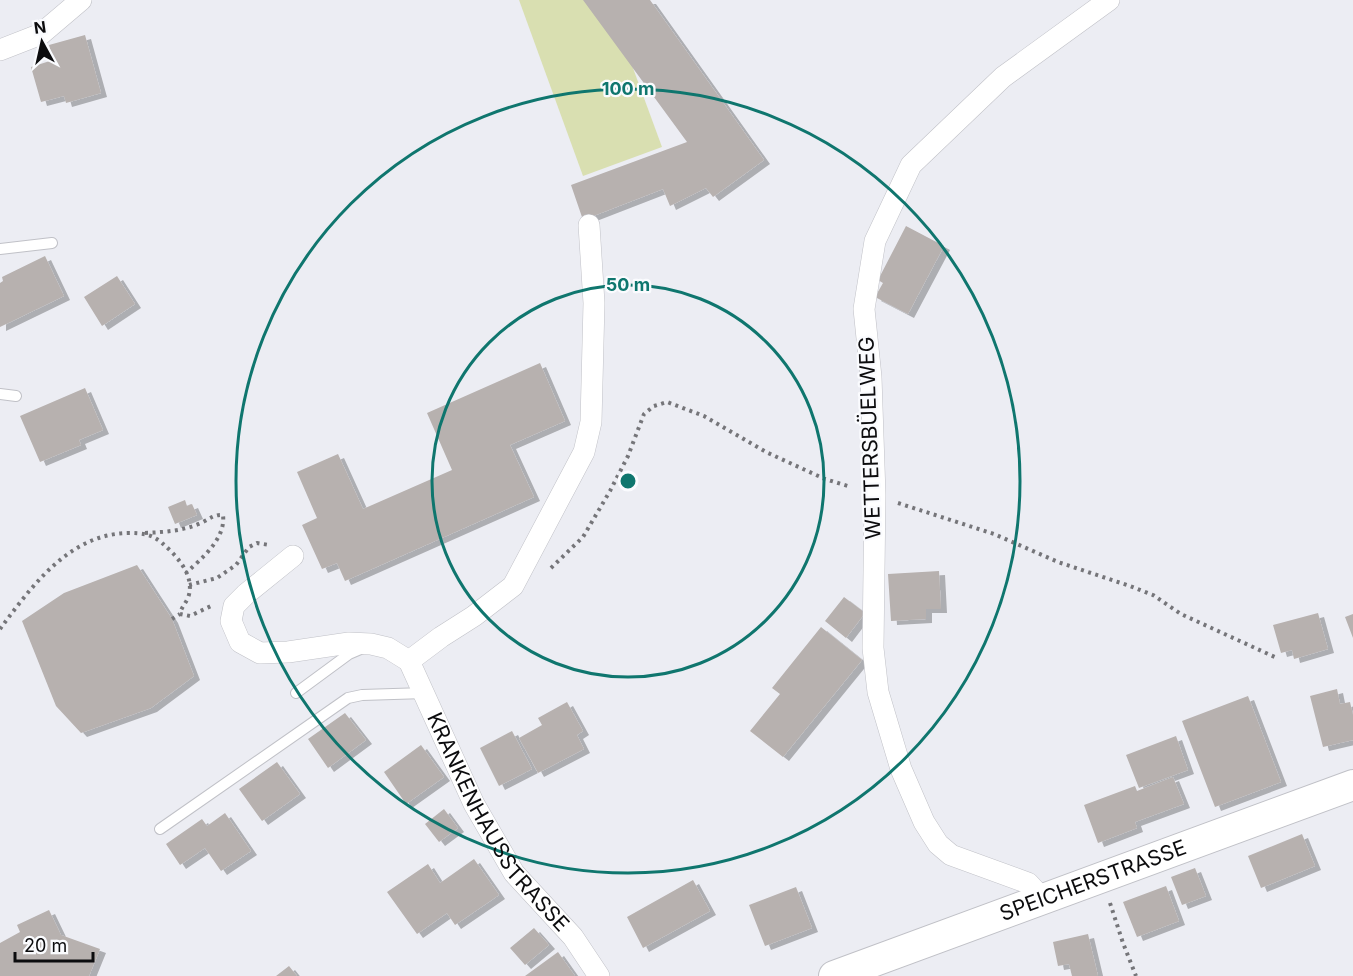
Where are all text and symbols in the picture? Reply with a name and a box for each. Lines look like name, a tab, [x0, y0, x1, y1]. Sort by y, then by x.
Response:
north arrow	[12, 12, 72, 72]
text: N	[32, 16, 47, 38]
text: 100 m	[602, 78, 654, 99]
text: 50 m	[606, 274, 650, 295]
street label: WETTERSBÜELWEG	[852, 336, 886, 540]
centre of rings	[618, 471, 638, 491]
street label: KRANKENHAUSSTRASSE	[422, 708, 575, 936]
street label: SPEICHERSTRASSE	[996, 834, 1190, 926]
scale bar	[15, 925, 93, 963]
text: 20 m	[24, 935, 67, 956]

